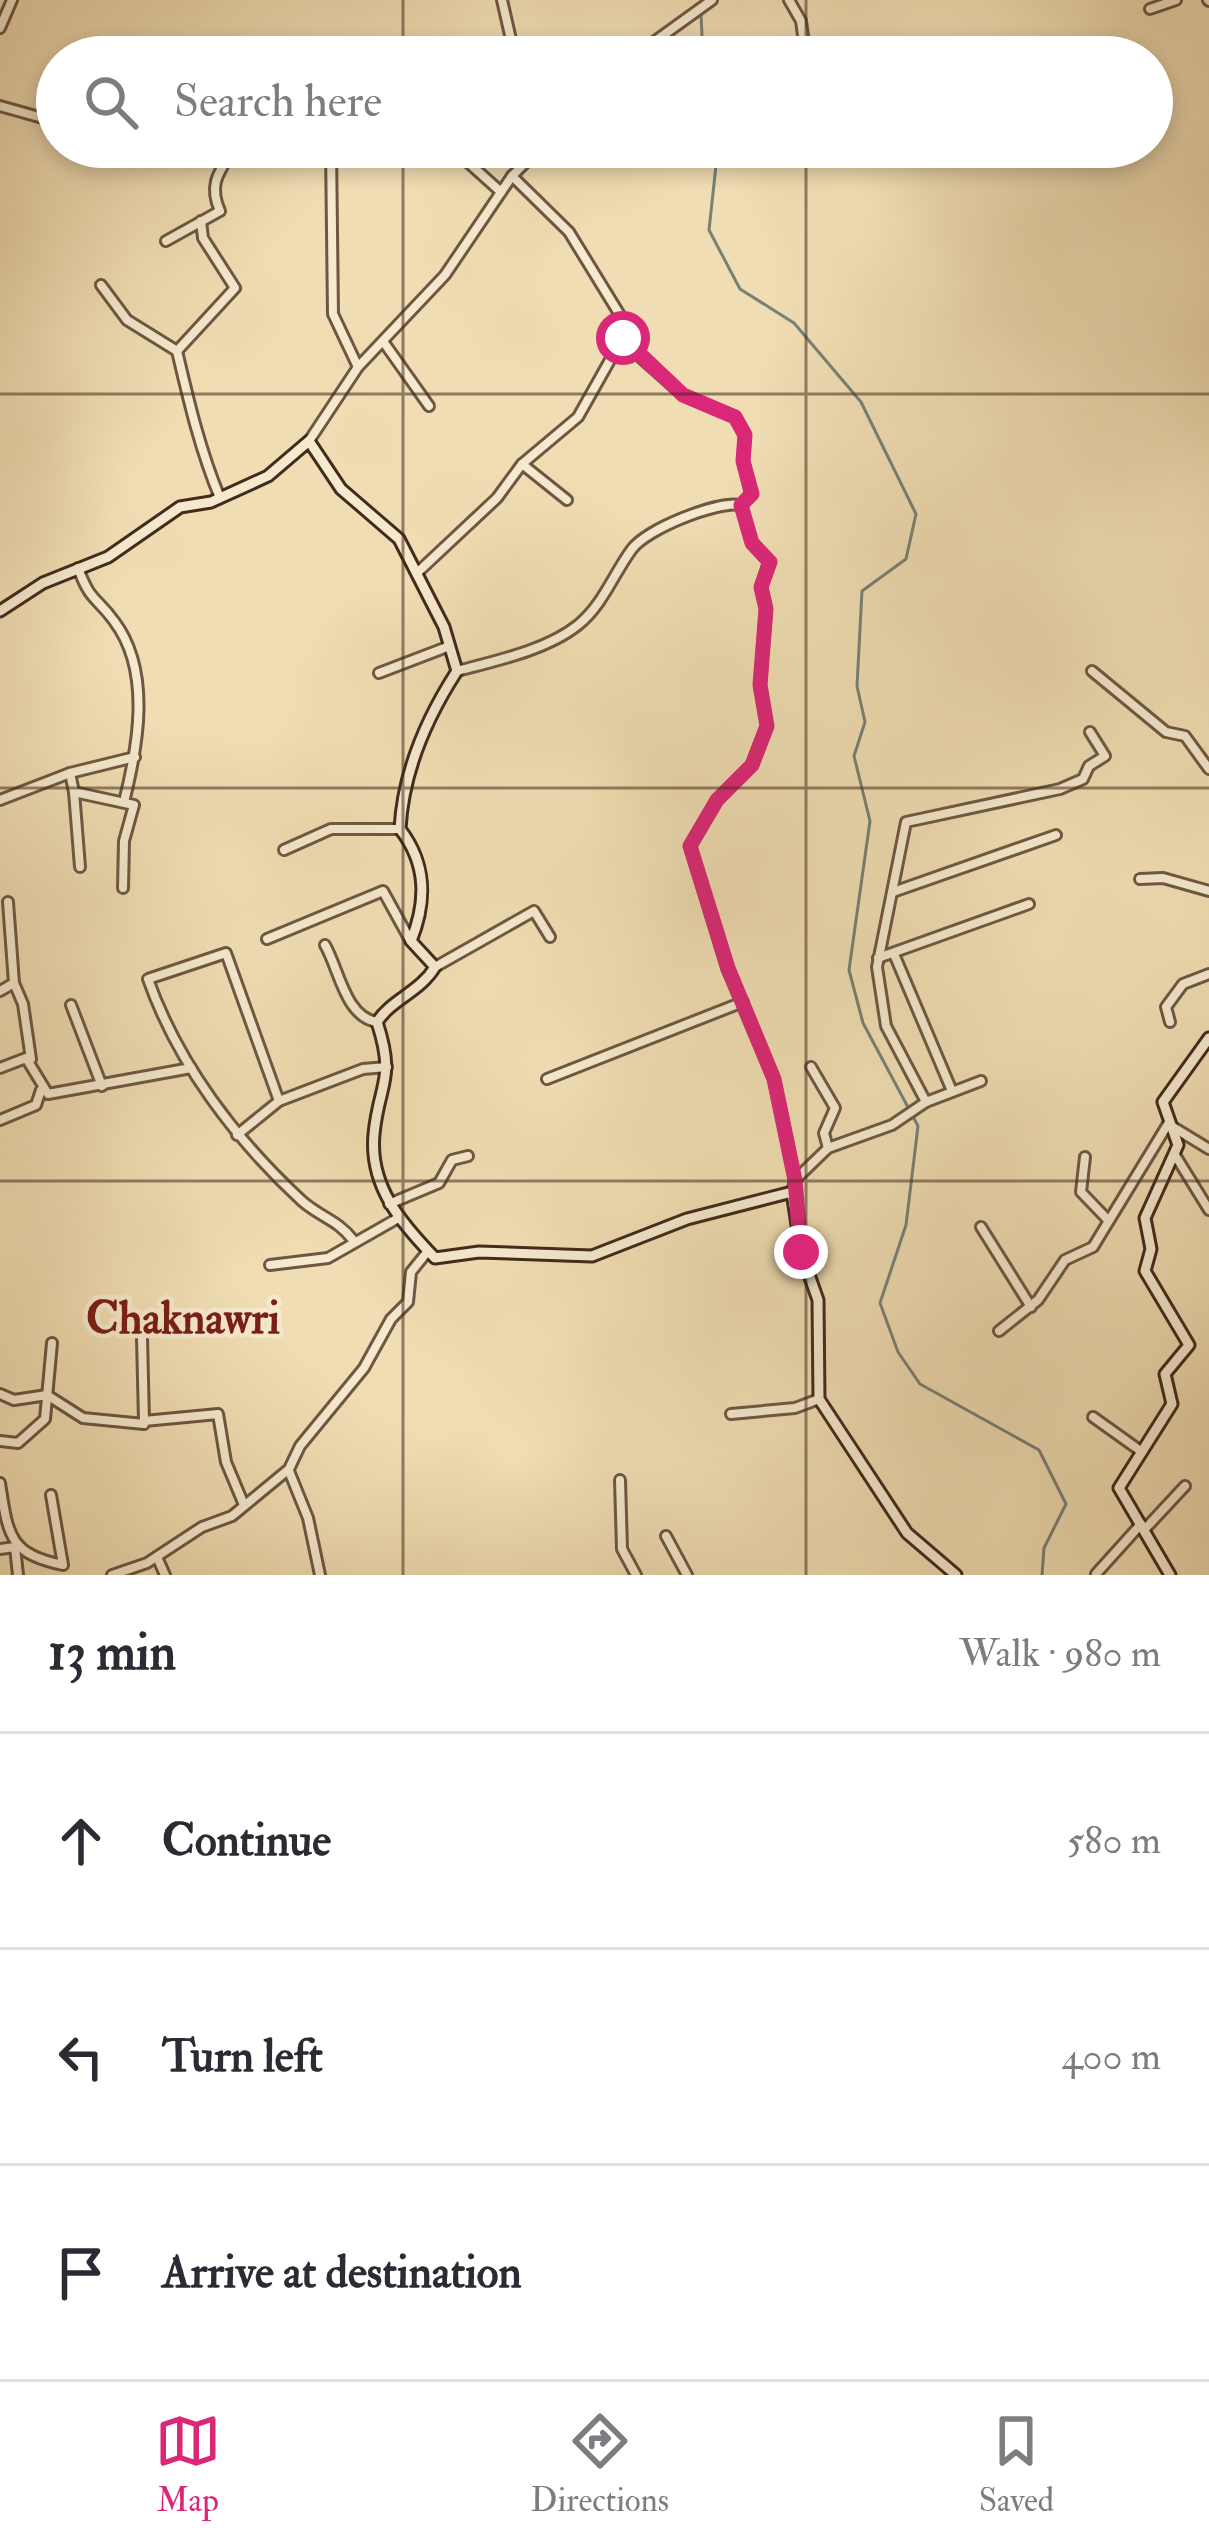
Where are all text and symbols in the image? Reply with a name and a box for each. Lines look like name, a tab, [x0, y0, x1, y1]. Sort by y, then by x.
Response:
search box	[36, 36, 1173, 168]
icon: search	[78, 69, 144, 135]
text: Search here	[174, 74, 382, 130]
route start	[596, 311, 650, 365]
route end	[774, 1225, 828, 1279]
district label: Chaknawri	[86, 1291, 280, 1347]
text: 13 min	[48, 1621, 176, 1685]
text: Walk · 980 m	[959, 1629, 1161, 1678]
icon: ahead	[48, 1808, 114, 1874]
text: Continue	[162, 1813, 331, 1869]
text: 580 m	[1067, 1816, 1161, 1865]
icon: left	[48, 2024, 114, 2090]
text: Turn left	[162, 2029, 323, 2085]
text: 400 m	[1062, 2032, 1161, 2081]
icon: arrive	[48, 2240, 114, 2306]
text: Arrive at destination	[162, 2245, 522, 2301]
tab: Map	[155, 2408, 221, 2521]
tab: Directions	[531, 2408, 669, 2521]
tab: Saved	[979, 2408, 1054, 2521]

